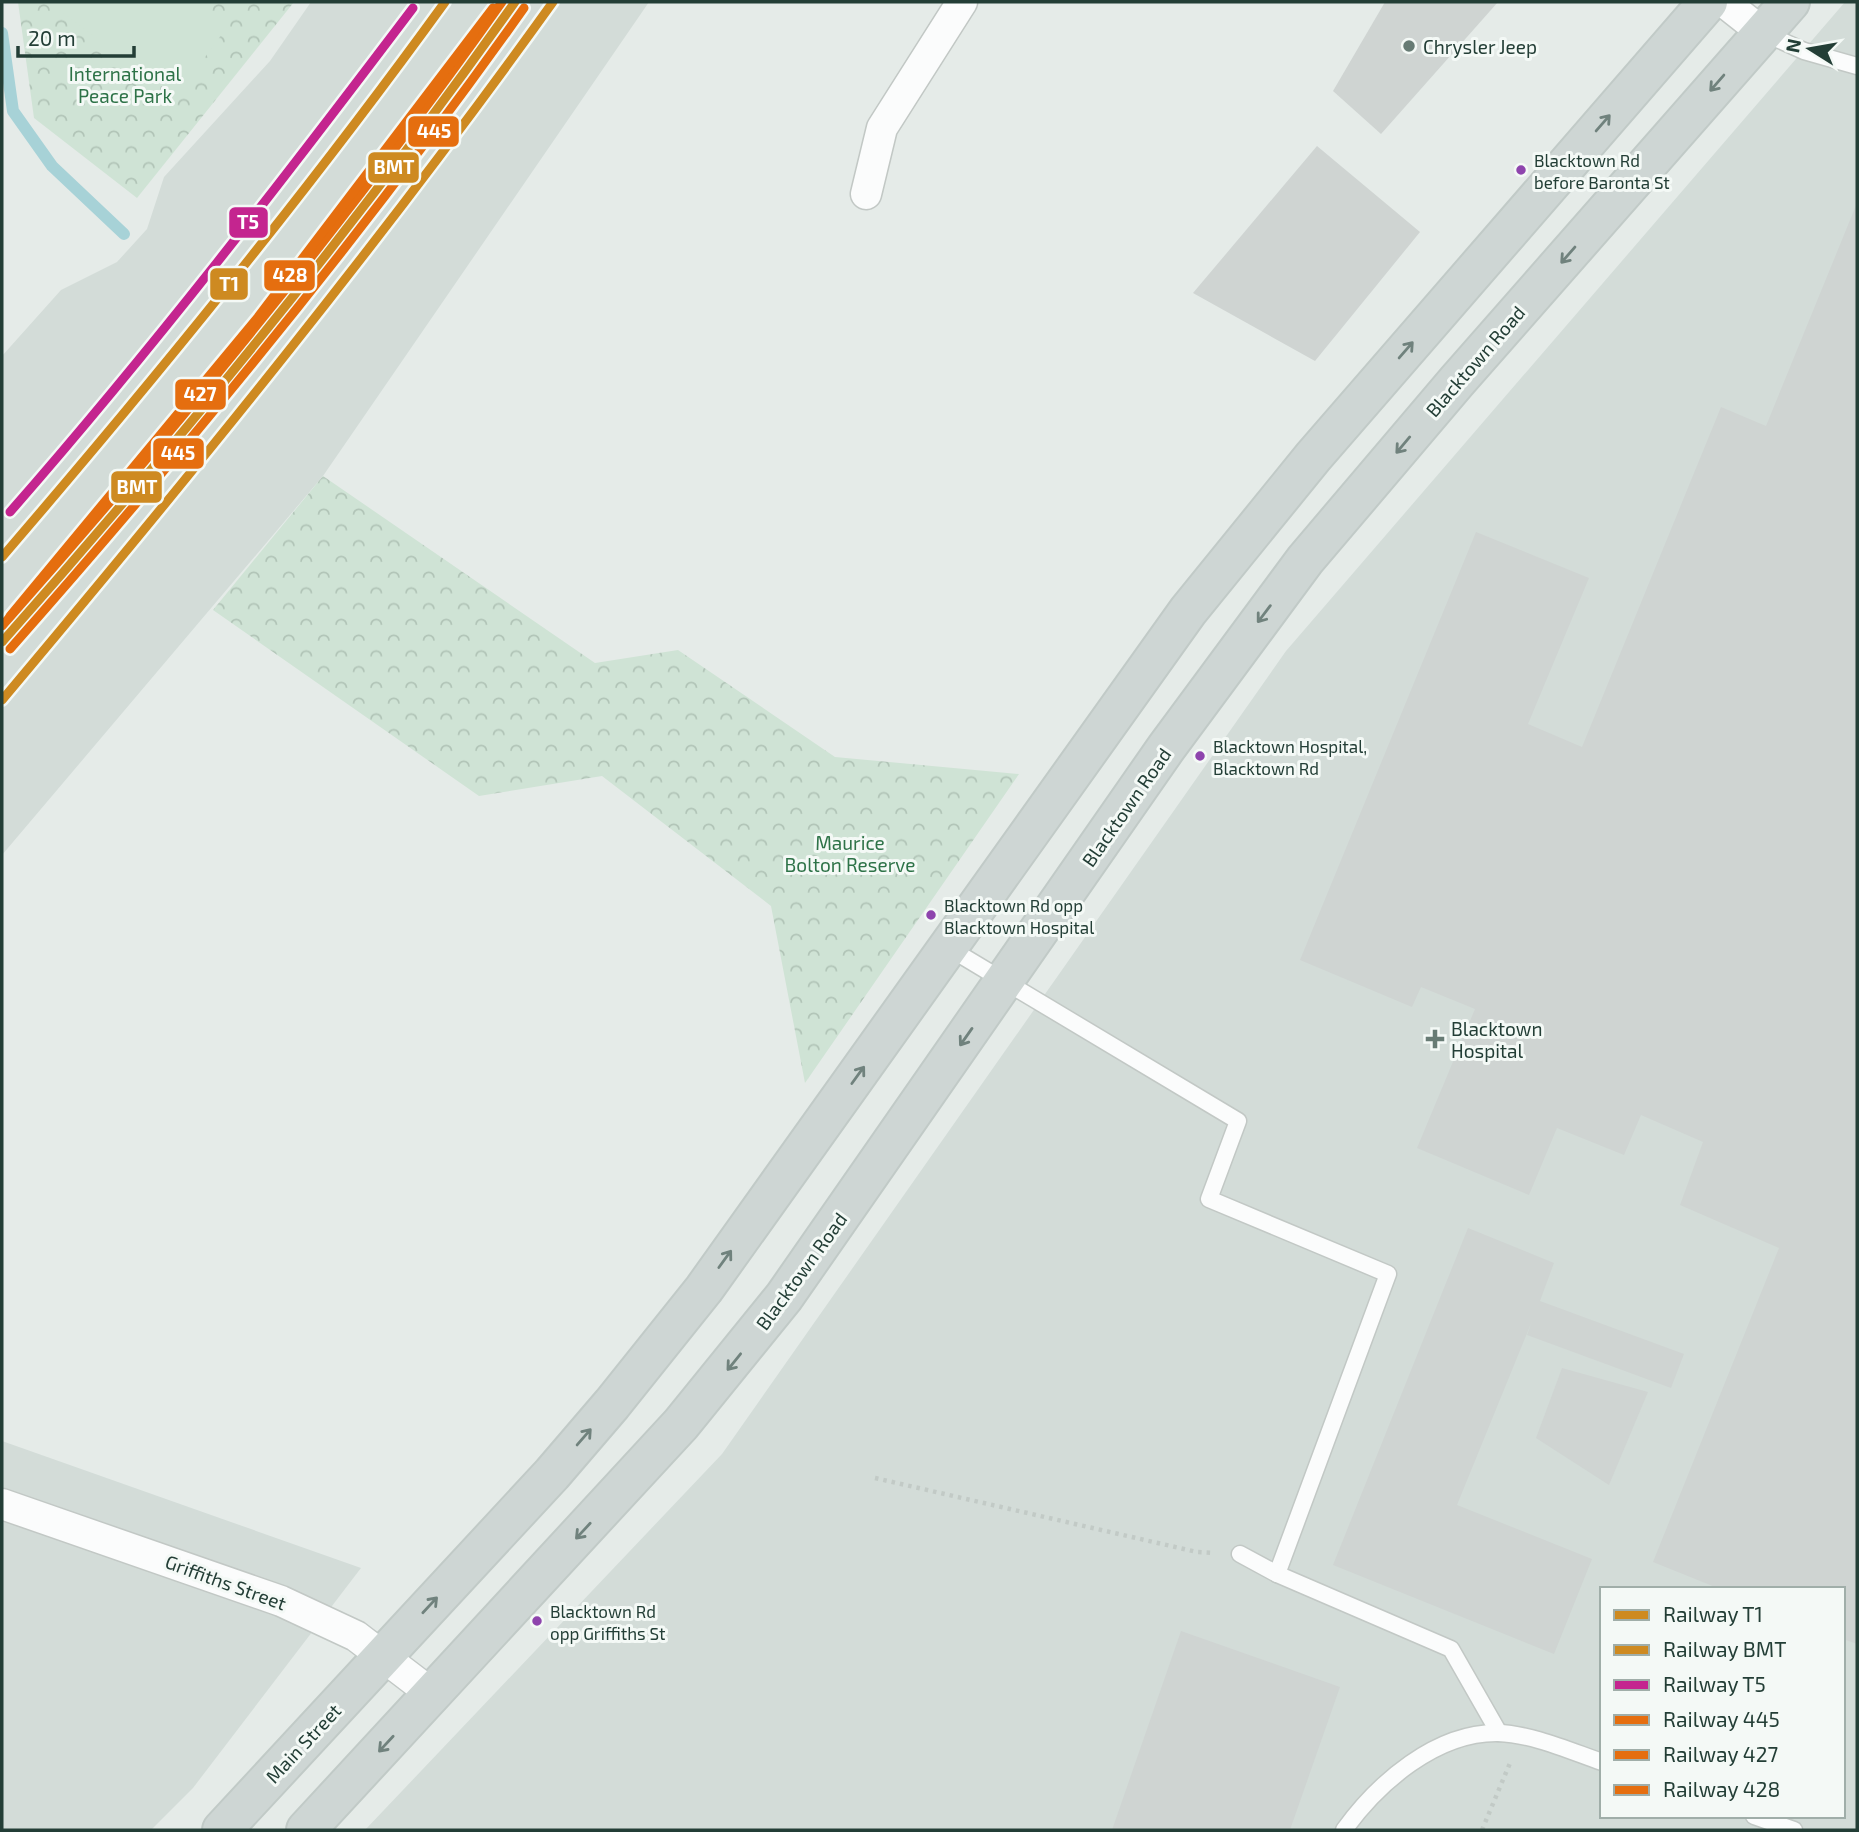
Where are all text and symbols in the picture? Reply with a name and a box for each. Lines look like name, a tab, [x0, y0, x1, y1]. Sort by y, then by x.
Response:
scale bar	[18, 14, 133, 58]
north arrow	[1775, 14, 1845, 84]
text: 20 m	[28, 25, 76, 50]
place label: Chrysler Jeep	[1423, 35, 1537, 58]
text: N	[1780, 37, 1805, 55]
marker: Chrysler Jeep	[1401, 38, 1417, 54]
park label: International Peace Park	[69, 62, 182, 107]
one-way arrow	[1710, 74, 1726, 92]
one-way arrow	[1595, 114, 1611, 132]
line badge: 445	[407, 115, 460, 148]
text: 445	[417, 119, 451, 142]
place label: Blacktown Rd before Baronta St	[1534, 150, 1670, 192]
line badge: BMT	[367, 151, 420, 184]
text: BMT	[374, 155, 415, 178]
marker: Blacktown Rd before Baronta St	[1514, 163, 1528, 177]
line badge: T5	[228, 206, 269, 239]
text: T5	[237, 210, 259, 233]
one-way arrow	[1560, 245, 1576, 263]
line badge: 428	[263, 259, 316, 292]
text: 428	[273, 263, 307, 286]
line badge: T1	[209, 267, 249, 301]
text: T1	[219, 272, 239, 295]
street label: Blacktown Road	[1421, 301, 1529, 421]
one-way arrow	[1398, 341, 1414, 359]
line badge: 427	[174, 378, 227, 411]
text: 427	[183, 382, 217, 405]
one-way arrow	[1395, 436, 1411, 454]
line badge: 445	[152, 437, 205, 470]
text: 445	[161, 441, 195, 464]
line badge: BMT	[110, 470, 163, 504]
text: BMT	[117, 475, 158, 498]
one-way arrow	[1256, 604, 1271, 623]
place label: Blacktown Hospital, Blacktown Rd	[1213, 736, 1367, 778]
street label: Blacktown Road	[1077, 743, 1175, 871]
marker: Blacktown Hospital, Blacktown Rd	[1193, 749, 1207, 763]
park label: Maurice Bolton Reserve	[785, 831, 915, 876]
place label: Blacktown Rd opp Blacktown Hospital	[944, 895, 1094, 938]
marker: Blacktown Rd opp Blacktown Hospital	[924, 908, 938, 922]
place label: Blacktown Hospital	[1451, 1017, 1543, 1062]
one-way arrow	[959, 1027, 973, 1046]
marker: Blacktown Hospital	[1425, 1029, 1445, 1049]
one-way arrow	[851, 1066, 866, 1085]
street label: Blacktown Road	[751, 1208, 851, 1334]
one-way arrow	[718, 1250, 732, 1269]
one-way arrow	[726, 1352, 742, 1370]
one-way arrow	[576, 1429, 591, 1447]
one-way arrow	[574, 1522, 591, 1539]
street label: Griffiths Street	[162, 1549, 290, 1615]
legend	[1600, 1587, 1845, 1818]
one-way arrow	[422, 1597, 439, 1614]
place label: Blacktown Rd opp Griffiths St	[550, 1601, 666, 1644]
text: Railway T1	[1663, 1601, 1763, 1626]
marker: Blacktown Rd opp Griffiths St	[530, 1614, 544, 1628]
text: Railway BMT	[1663, 1636, 1786, 1661]
text: Railway T5	[1663, 1671, 1766, 1696]
street label: Main Street	[261, 1699, 345, 1787]
text: Railway 445	[1663, 1706, 1780, 1731]
one-way arrow	[378, 1735, 394, 1753]
text: Railway 427	[1663, 1741, 1778, 1766]
text: Railway 428	[1663, 1776, 1780, 1801]

